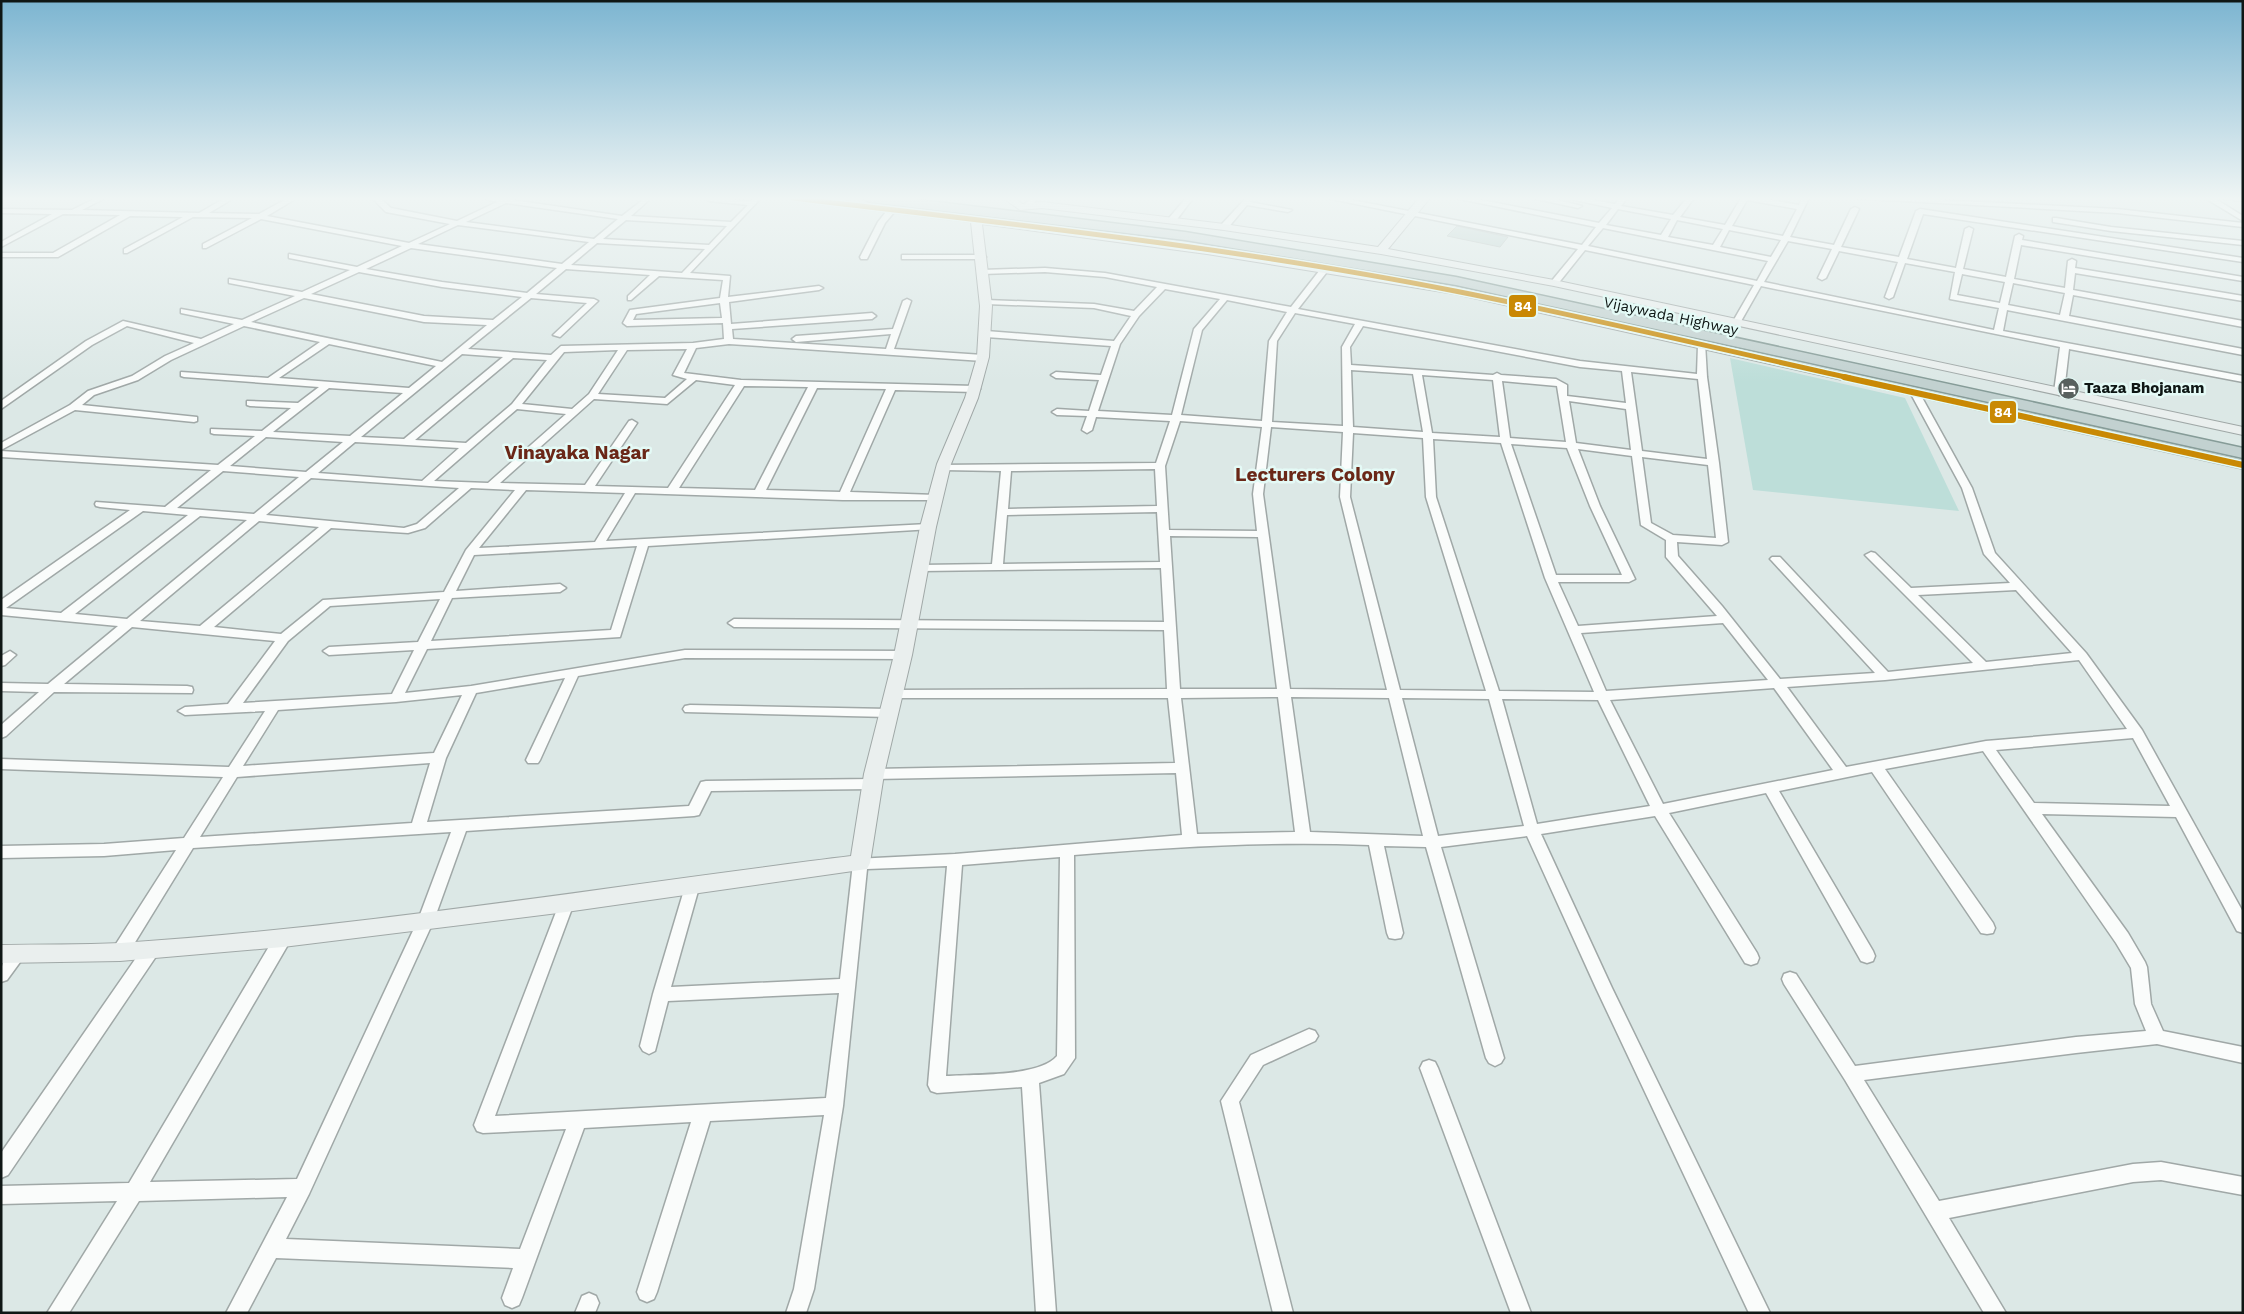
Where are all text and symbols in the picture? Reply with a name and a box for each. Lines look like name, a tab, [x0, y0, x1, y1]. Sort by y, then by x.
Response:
street label: Vijaywada Highway	[1602, 293, 1740, 339]
line badge: 84	[1508, 294, 1537, 318]
text: 84	[1514, 298, 1532, 314]
hotel icon: Taaza Bhojanam	[2056, 376, 2080, 400]
place label: Taaza Bhojanam	[2084, 379, 2204, 397]
line badge: 84	[1989, 400, 2017, 424]
text: 84	[1994, 404, 2012, 420]
district label: Vinayaka Nagar	[504, 441, 650, 464]
district label: Lecturers Colony	[1235, 463, 1395, 486]

